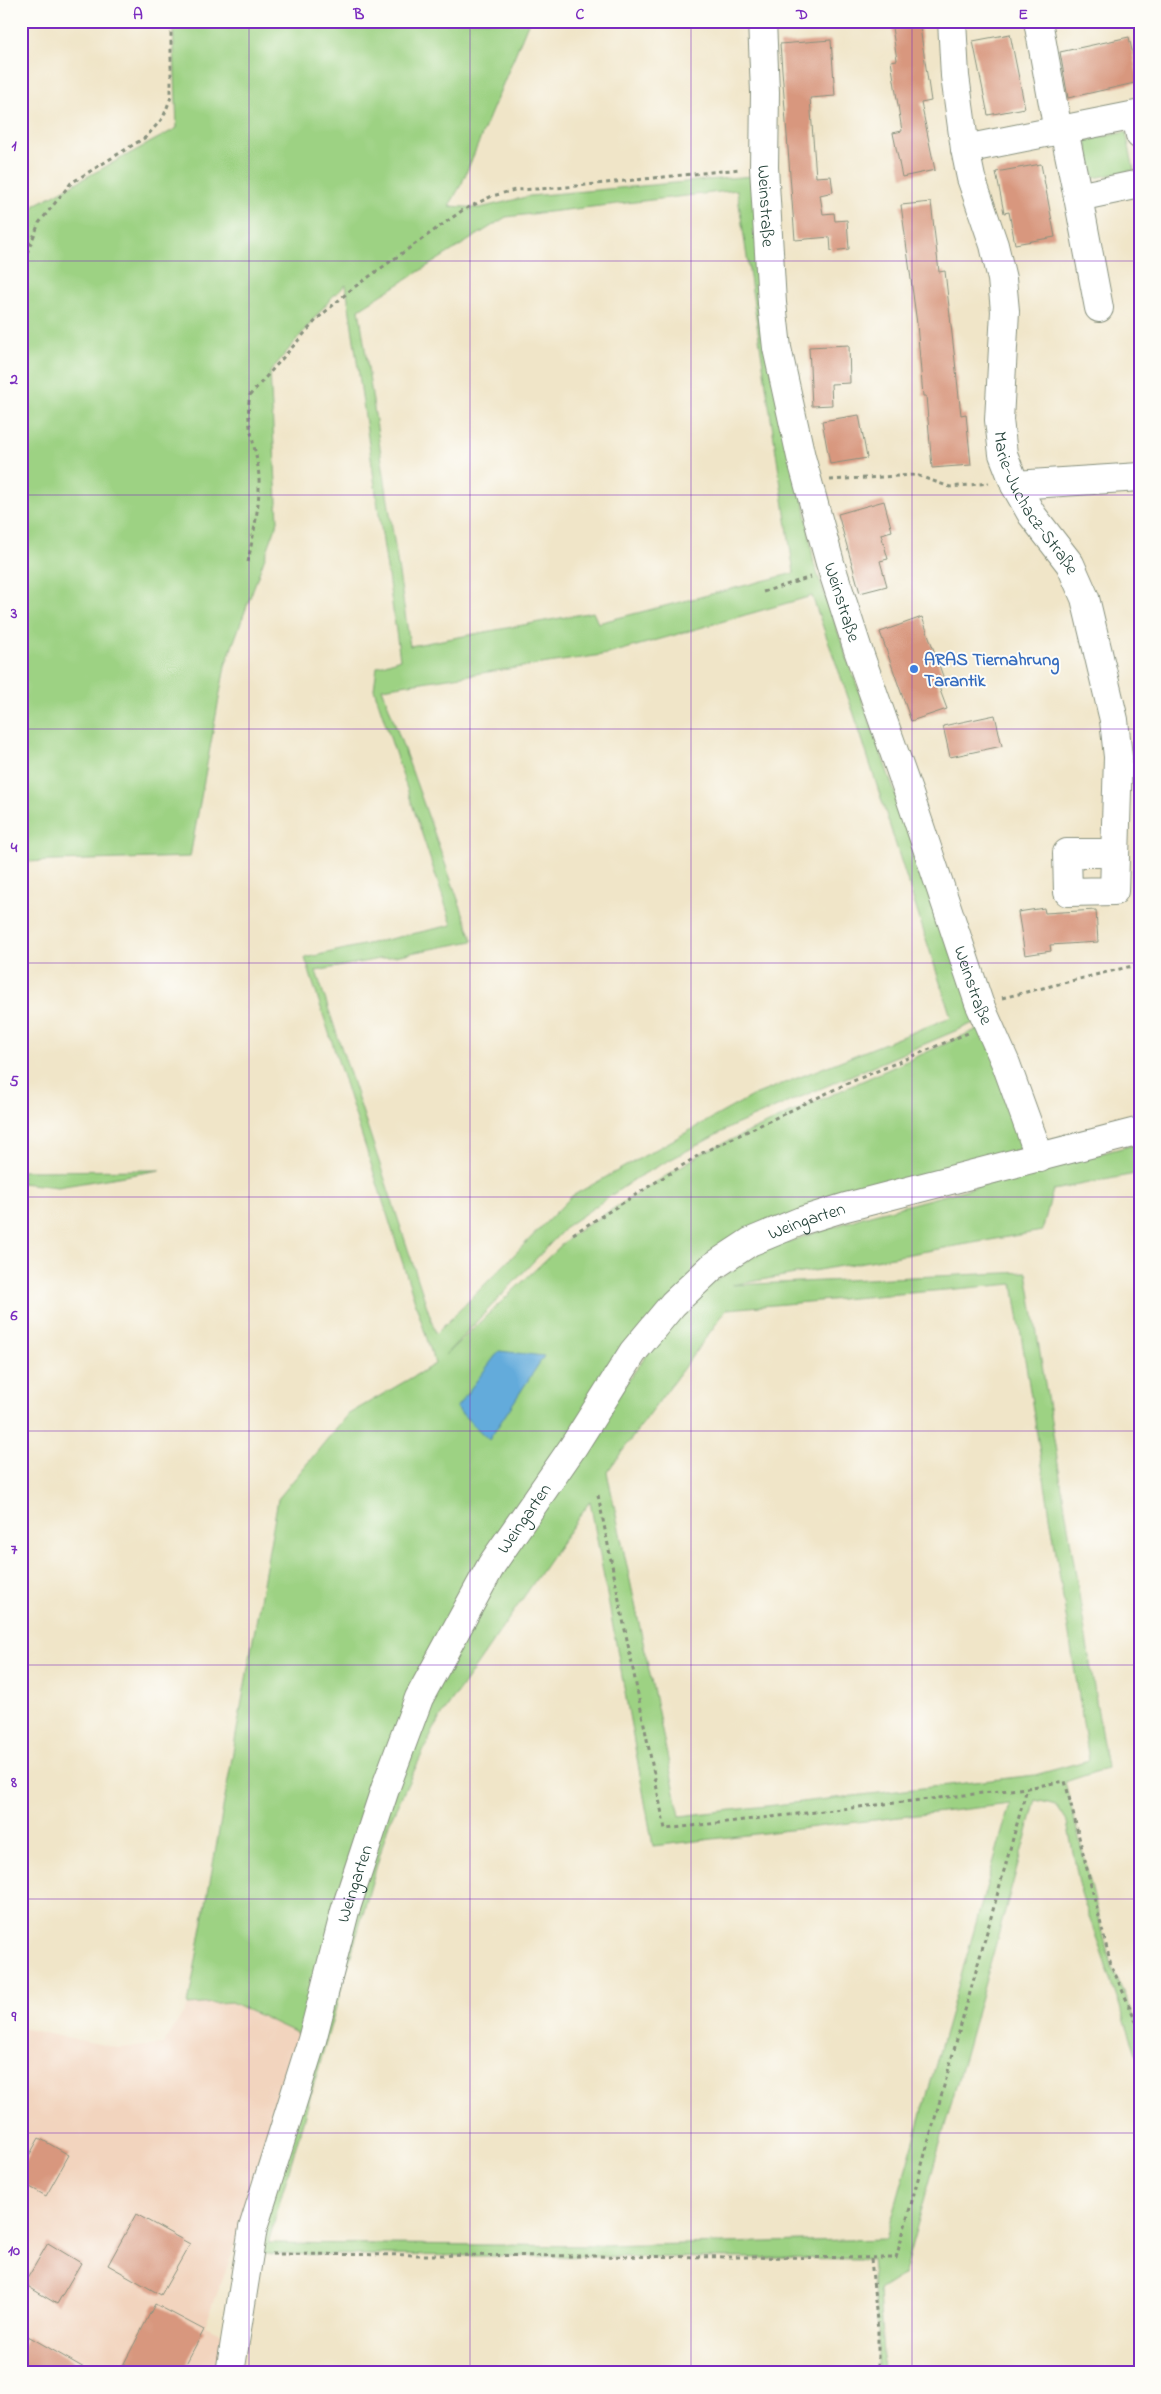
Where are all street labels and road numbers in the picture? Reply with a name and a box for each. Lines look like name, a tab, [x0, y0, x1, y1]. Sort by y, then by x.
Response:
street label: Weinstraße	[749, 164, 780, 249]
street label: Marie-Juchacz-Straße	[985, 430, 1084, 580]
street label: Weinstraße	[816, 559, 866, 647]
street label: Weinstraße	[946, 943, 999, 1030]
street label: Weingarten	[764, 1197, 849, 1248]
street label: Weingarten	[492, 1479, 559, 1560]
street label: Weingarten	[332, 1842, 381, 1926]

